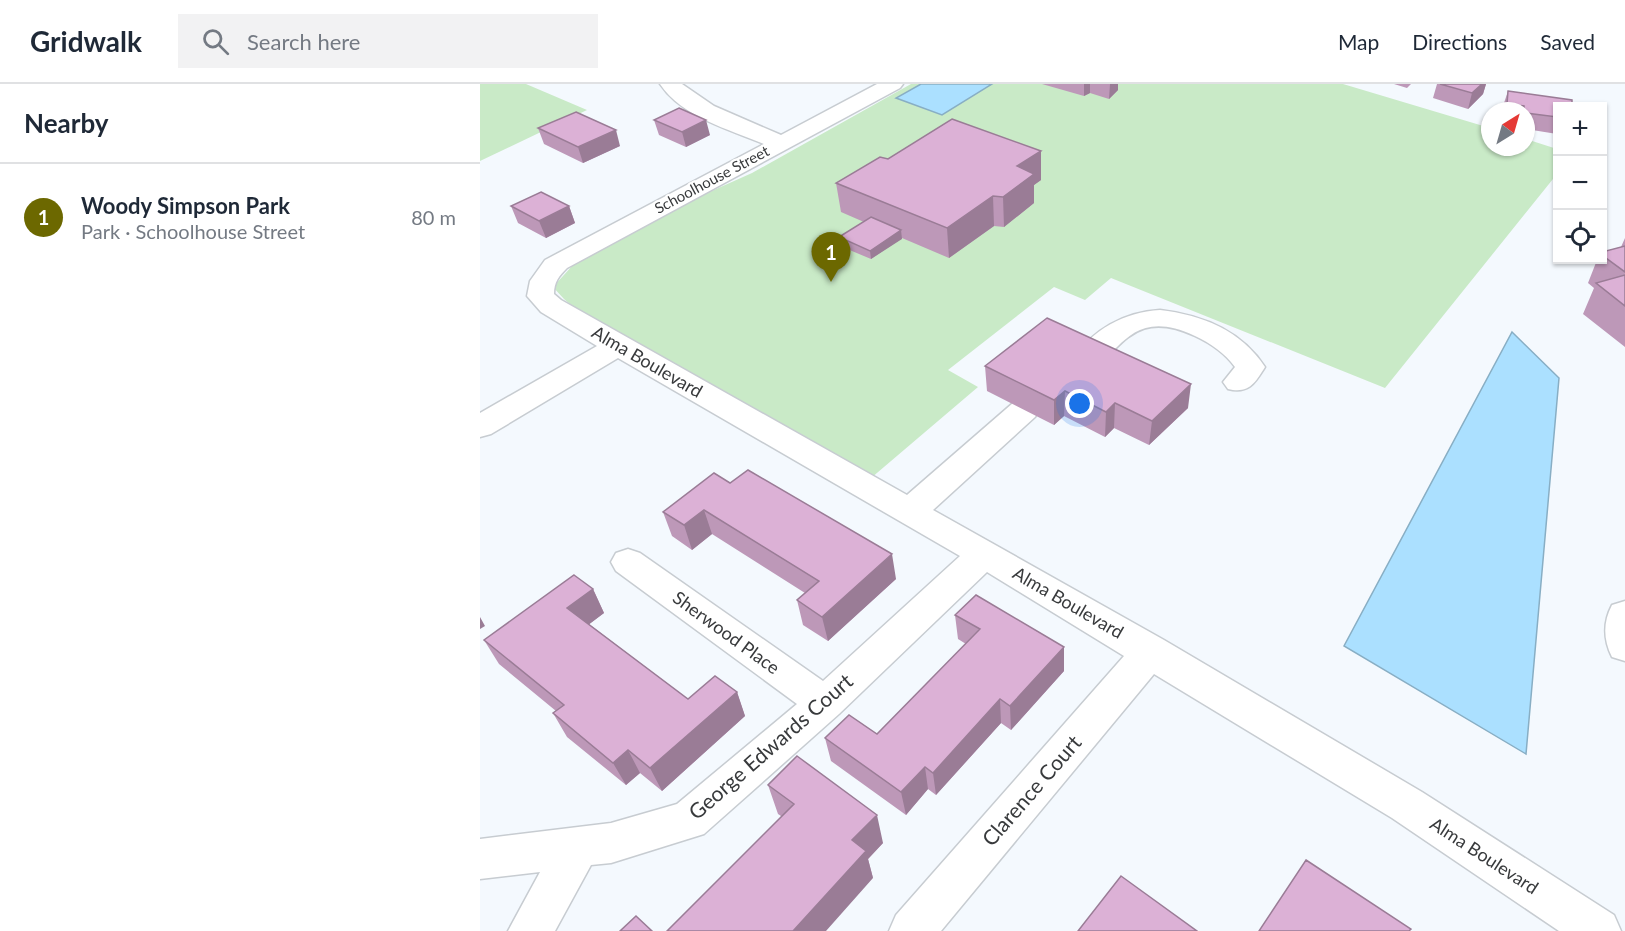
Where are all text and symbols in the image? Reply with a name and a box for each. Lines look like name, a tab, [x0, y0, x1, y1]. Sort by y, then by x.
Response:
search box	[178, 14, 598, 68]
text: Gridwalk	[30, 24, 142, 58]
icon: search	[199, 25, 232, 58]
text: Search here	[247, 28, 360, 55]
text: Map	[1338, 29, 1379, 54]
text: Directions	[1412, 29, 1507, 54]
text: Saved	[1540, 29, 1595, 54]
north arrow	[1481, 102, 1535, 156]
map controls	[1553, 102, 1607, 264]
button: +	[1553, 102, 1607, 156]
text: Nearby	[24, 107, 109, 139]
street label: Schoolhouse Street	[651, 141, 772, 217]
button: −	[1553, 156, 1607, 210]
text: Woody Simpson Park	[81, 192, 290, 219]
text: 1	[38, 205, 49, 229]
text: 80 m	[411, 205, 456, 229]
button: locate	[1553, 210, 1607, 264]
text: Park · Schoolhouse Street	[81, 219, 305, 243]
pin: 1	[812, 232, 850, 282]
street label: Alma Boulevard	[588, 321, 707, 402]
your location	[1065, 389, 1094, 418]
street label: Alma Boulevard	[1009, 562, 1128, 643]
street label: Sherwood Place	[669, 586, 784, 678]
street label: George Edwards Court	[683, 668, 857, 824]
street label: Clarence Court	[976, 729, 1086, 850]
street label: Alma Boulevard	[1426, 812, 1543, 898]

